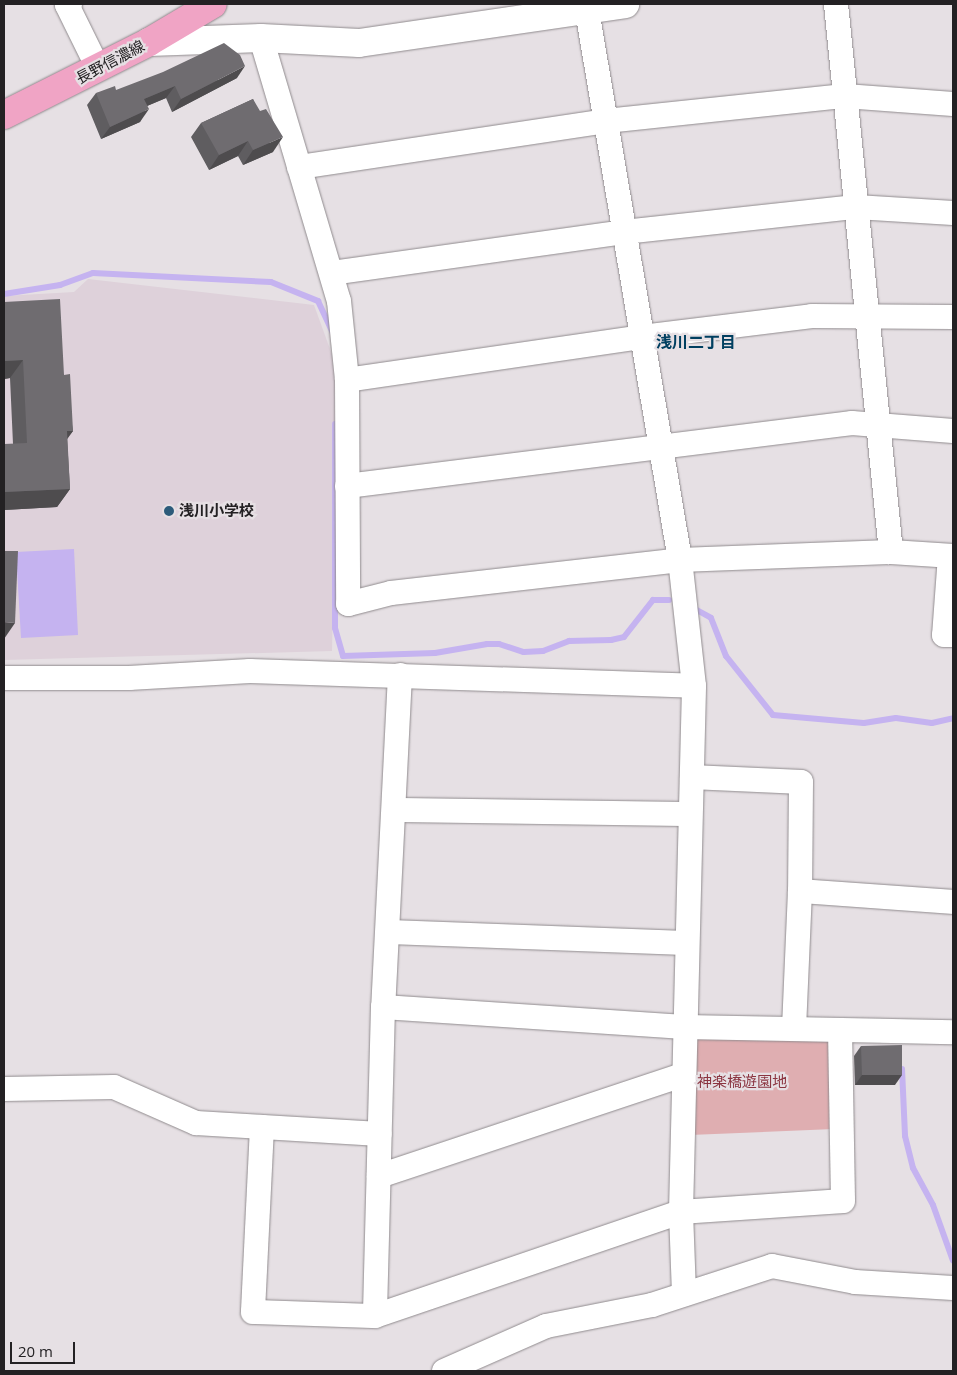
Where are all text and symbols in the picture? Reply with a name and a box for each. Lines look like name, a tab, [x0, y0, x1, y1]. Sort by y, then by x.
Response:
street label: 長野信濃線	[73, 36, 147, 88]
district label: 浅川二丁目	[656, 332, 736, 352]
place label: 浅川小学校	[179, 502, 254, 520]
marker: 浅川小学校	[163, 505, 175, 517]
park label: 神楽橋遊園地	[697, 1073, 787, 1091]
scale bar	[12, 1332, 78, 1364]
text: 20 m	[18, 1341, 53, 1361]

